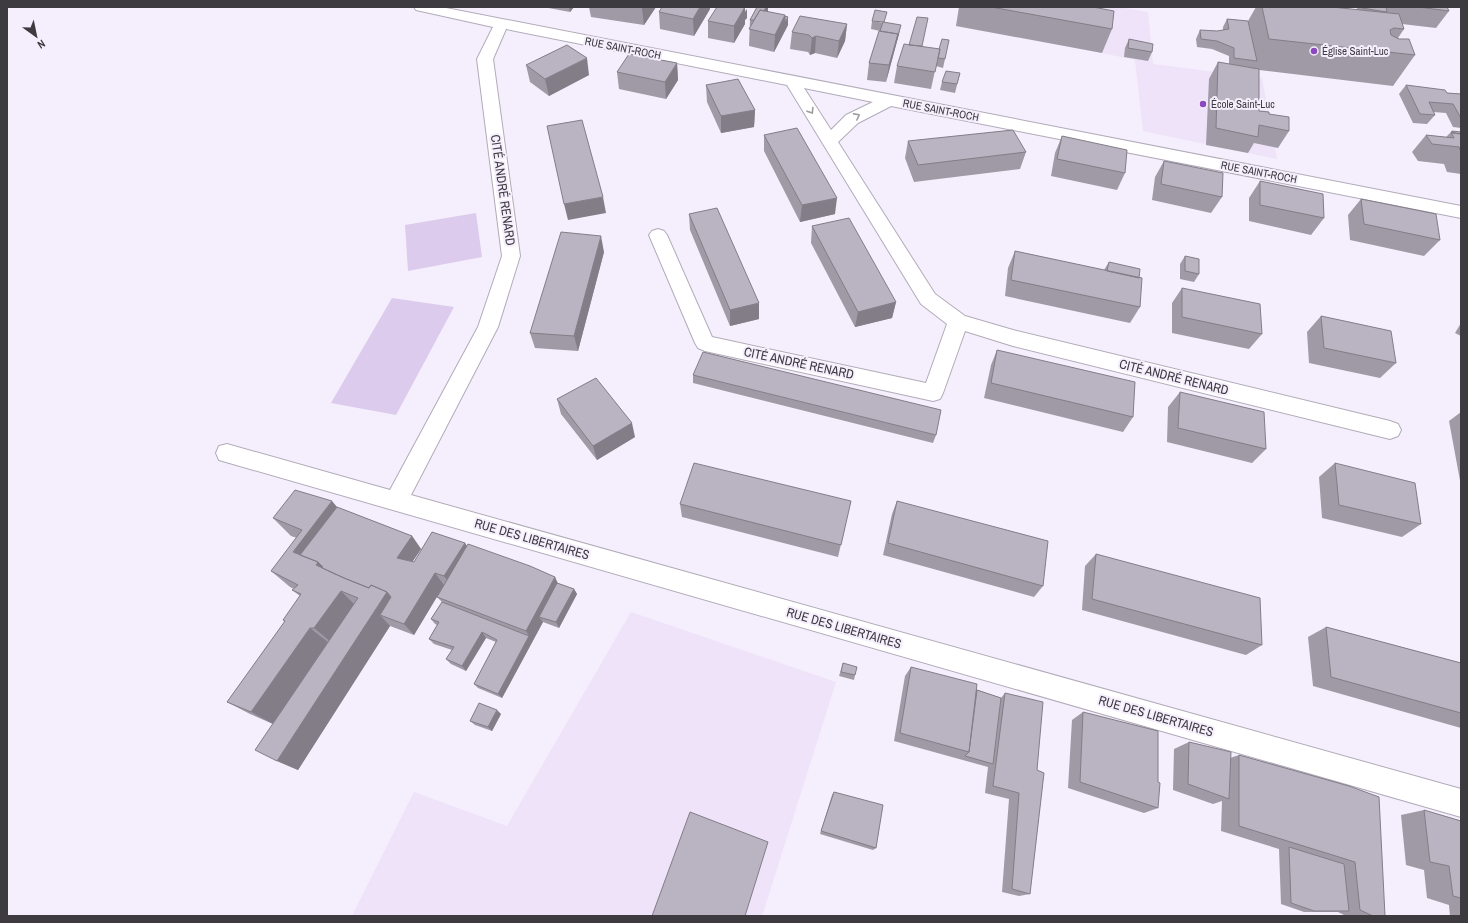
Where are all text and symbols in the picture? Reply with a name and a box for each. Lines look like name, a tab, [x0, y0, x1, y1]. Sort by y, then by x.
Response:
north arrow	[16, 16, 56, 56]
street label: RUE SAINT-ROCH	[584, 34, 662, 62]
text: N	[35, 37, 48, 52]
place label: Église Saint-Luc	[1322, 44, 1389, 58]
marker: Église Saint-Luc	[1309, 46, 1319, 56]
street label: RUE SAINT-ROCH	[902, 96, 980, 124]
place label: École Saint-Luc	[1211, 97, 1275, 111]
marker: École Saint-Luc	[1198, 99, 1208, 109]
one-way arrow	[806, 107, 814, 114]
one-way arrow	[853, 114, 860, 121]
street label: CITÉ ANDRÉ RENARD	[487, 133, 519, 247]
street label: RUE SAINT-ROCH	[1220, 158, 1298, 186]
street label: CITÉ ANDRÉ RENARD	[742, 343, 856, 383]
street label: CITÉ ANDRÉ RENARD	[1118, 355, 1231, 399]
street label: RUE DES LIBERTAIRES	[473, 514, 591, 564]
street label: RUE DES LIBERTAIRES	[785, 603, 903, 653]
street label: RUE DES LIBERTAIRES	[1097, 691, 1215, 741]

